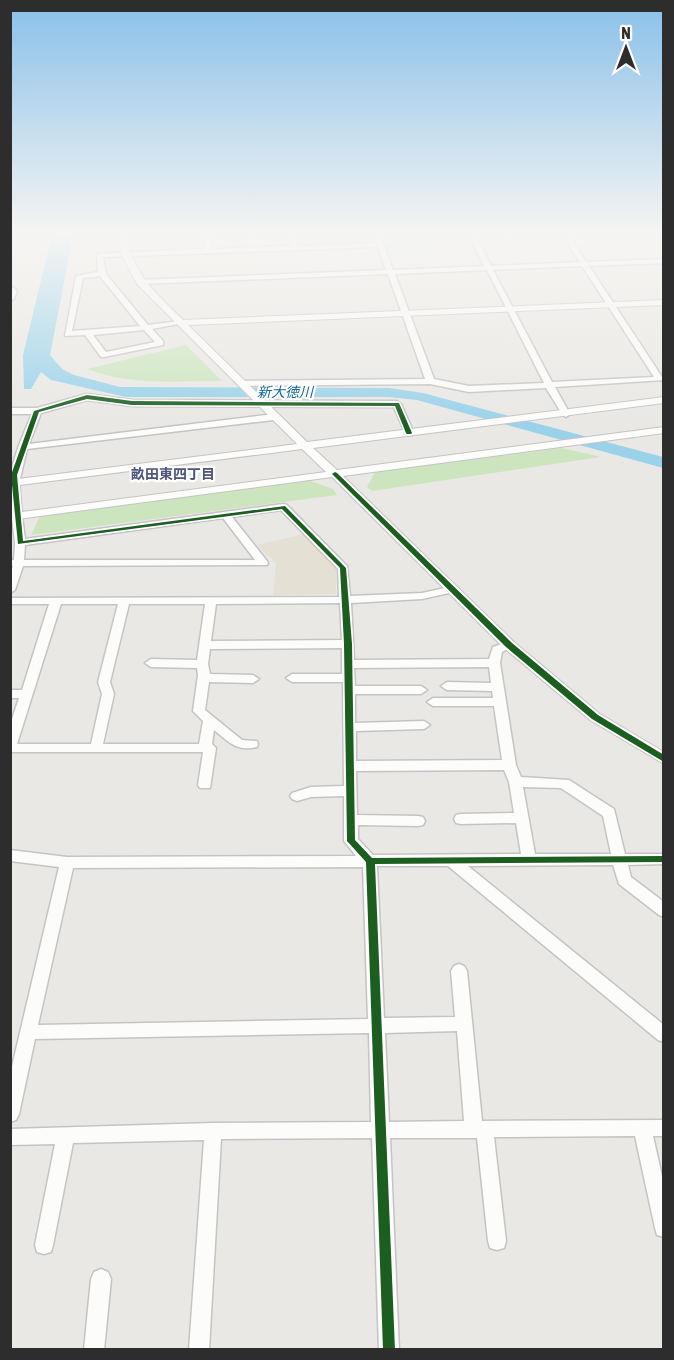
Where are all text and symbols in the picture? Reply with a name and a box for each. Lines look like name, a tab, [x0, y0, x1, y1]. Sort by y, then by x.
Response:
north arrow	[596, 18, 656, 78]
text: N	[621, 24, 631, 42]
water label: 新大徳川	[257, 384, 315, 400]
district label: 畝田東四丁目	[131, 466, 215, 482]

